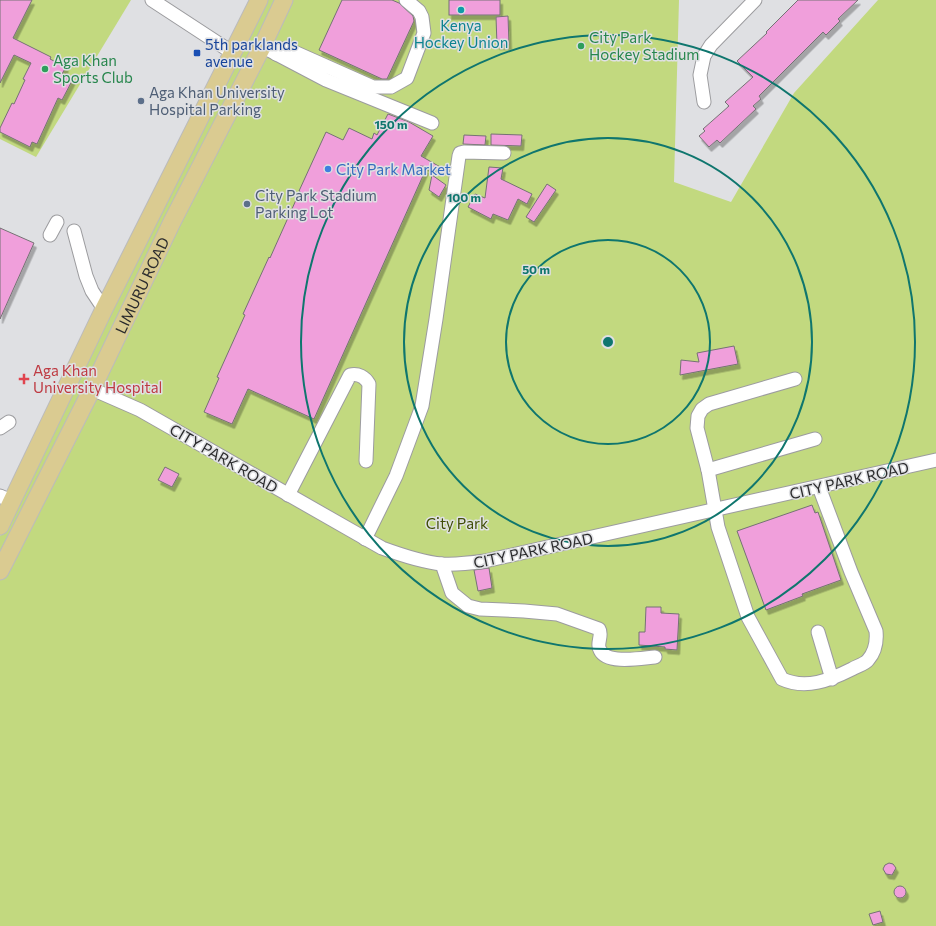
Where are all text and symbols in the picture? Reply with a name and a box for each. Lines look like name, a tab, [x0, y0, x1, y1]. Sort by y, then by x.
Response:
marker: Kenya Hockey Union	[456, 5, 466, 15]
place label: Kenya Hockey Union	[414, 16, 508, 51]
place label: City Park Hockey Stadium	[589, 28, 699, 63]
place label: 5th parklands avenue	[205, 35, 298, 70]
marker: City Park Hockey Stadium	[576, 41, 586, 51]
marker: 5th parklands avenue	[192, 48, 202, 58]
place label: Aga Khan Sports Club	[53, 51, 133, 86]
marker: Aga Khan Sports Club	[40, 64, 50, 74]
place label: Aga Khan University Hospital Parking	[149, 83, 285, 118]
marker: Aga Khan University Hospital Parking	[136, 96, 146, 106]
text: 150 m	[374, 117, 408, 131]
place label: City Park Market	[336, 160, 451, 178]
marker: City Park Market	[323, 164, 333, 174]
place label: City Park Stadium Parking Lot	[255, 186, 377, 221]
text: 100 m	[447, 190, 481, 204]
marker: City Park Stadium Parking Lot	[242, 199, 252, 209]
street label: LIMURU ROAD	[111, 234, 172, 336]
text: 50 m	[522, 262, 550, 276]
centre of rings	[601, 335, 615, 349]
place label: Aga Khan University Hospital	[33, 361, 162, 396]
marker: Aga Khan University Hospital	[18, 373, 30, 385]
street label: CITY PARK ROAD	[167, 420, 281, 496]
street label: CITY PARK ROAD	[788, 458, 910, 502]
park label: City Park	[426, 514, 488, 532]
street label: CITY PARK ROAD	[472, 529, 594, 571]

